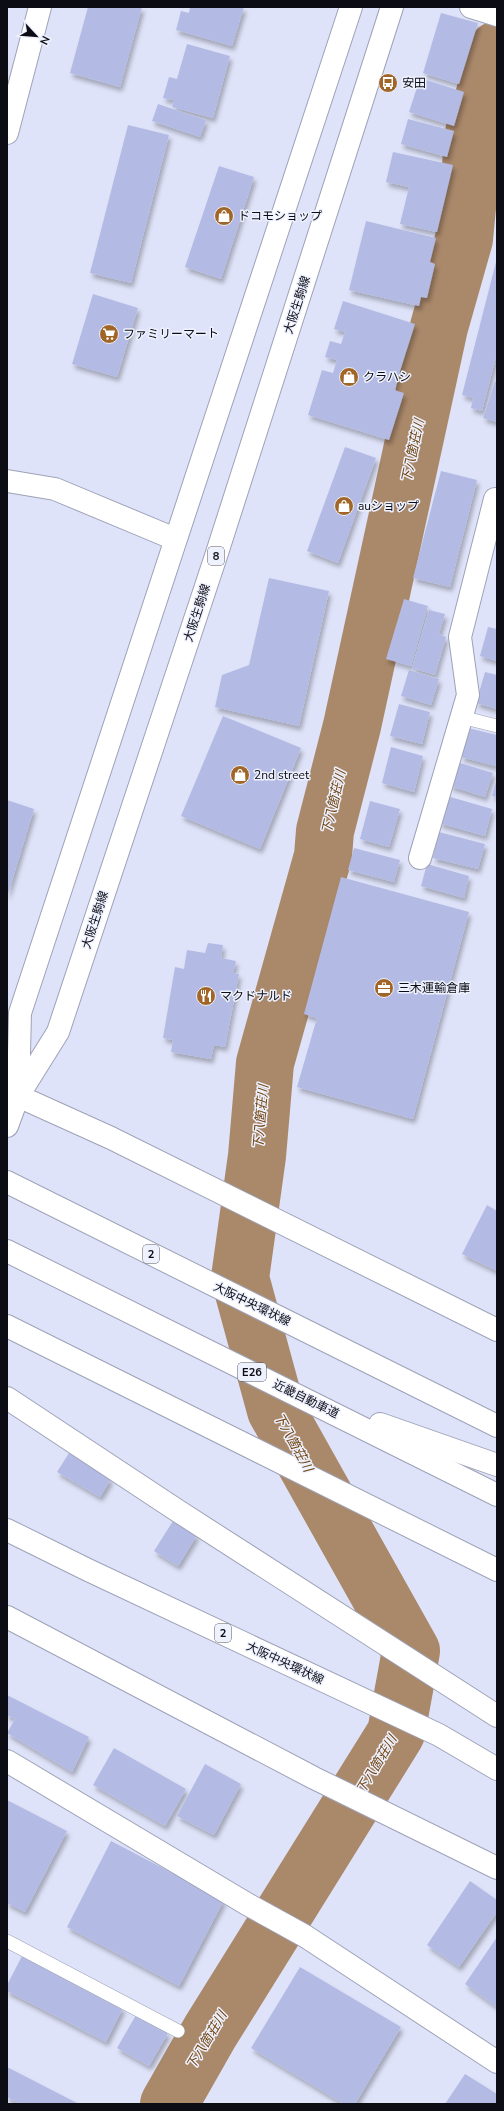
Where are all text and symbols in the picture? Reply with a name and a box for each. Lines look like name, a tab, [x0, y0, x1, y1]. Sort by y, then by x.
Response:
north arrow	[16, 16, 56, 56]
text: N	[36, 33, 53, 47]
bus stop icon: 安田	[377, 72, 399, 94]
place label: 安田	[402, 75, 426, 91]
shop icon: ドコモショップ	[213, 205, 235, 227]
place label: ドコモショップ	[238, 208, 322, 224]
street label: 大阪生駒線	[280, 274, 314, 336]
supermarket icon: ファミリーマート	[98, 323, 120, 345]
place label: ファミリーマート	[123, 326, 219, 342]
shop icon: クラハシ	[338, 366, 360, 388]
place label: クラハシ	[363, 369, 411, 385]
water label: 下八箇荘川	[397, 416, 429, 485]
shop icon: auショップ	[333, 495, 355, 517]
place label: auショップ	[358, 498, 419, 514]
road number: 8	[208, 547, 224, 565]
street label: 大阪生駒線	[180, 582, 214, 644]
shop icon: 2nd street	[229, 764, 251, 786]
place label: 2nd street	[254, 767, 310, 783]
water label: 下八箇荘川	[318, 767, 351, 836]
street label: 大阪生駒線	[78, 889, 112, 951]
office icon: 三木運輸倉庫	[373, 977, 395, 999]
place label: 三木運輸倉庫	[398, 980, 470, 996]
restaurant icon: マクドナルド	[195, 985, 217, 1007]
place label: マクドナルド	[220, 988, 292, 1004]
water label: 下八箇荘川	[249, 1082, 273, 1150]
road number: 2	[143, 1245, 159, 1263]
street label: 大阪中央環状線	[211, 1278, 293, 1330]
road number: E26	[238, 1363, 266, 1381]
street label: 近畿自動車道	[270, 1376, 342, 1422]
water label: 下八箇荘川	[269, 1410, 318, 1477]
road number: 2	[215, 1624, 231, 1642]
street label: 大阪中央環状線	[244, 1638, 326, 1688]
water label: 下八箇荘川	[352, 1730, 402, 1797]
water label: 下八箇荘川	[182, 2006, 232, 2073]

